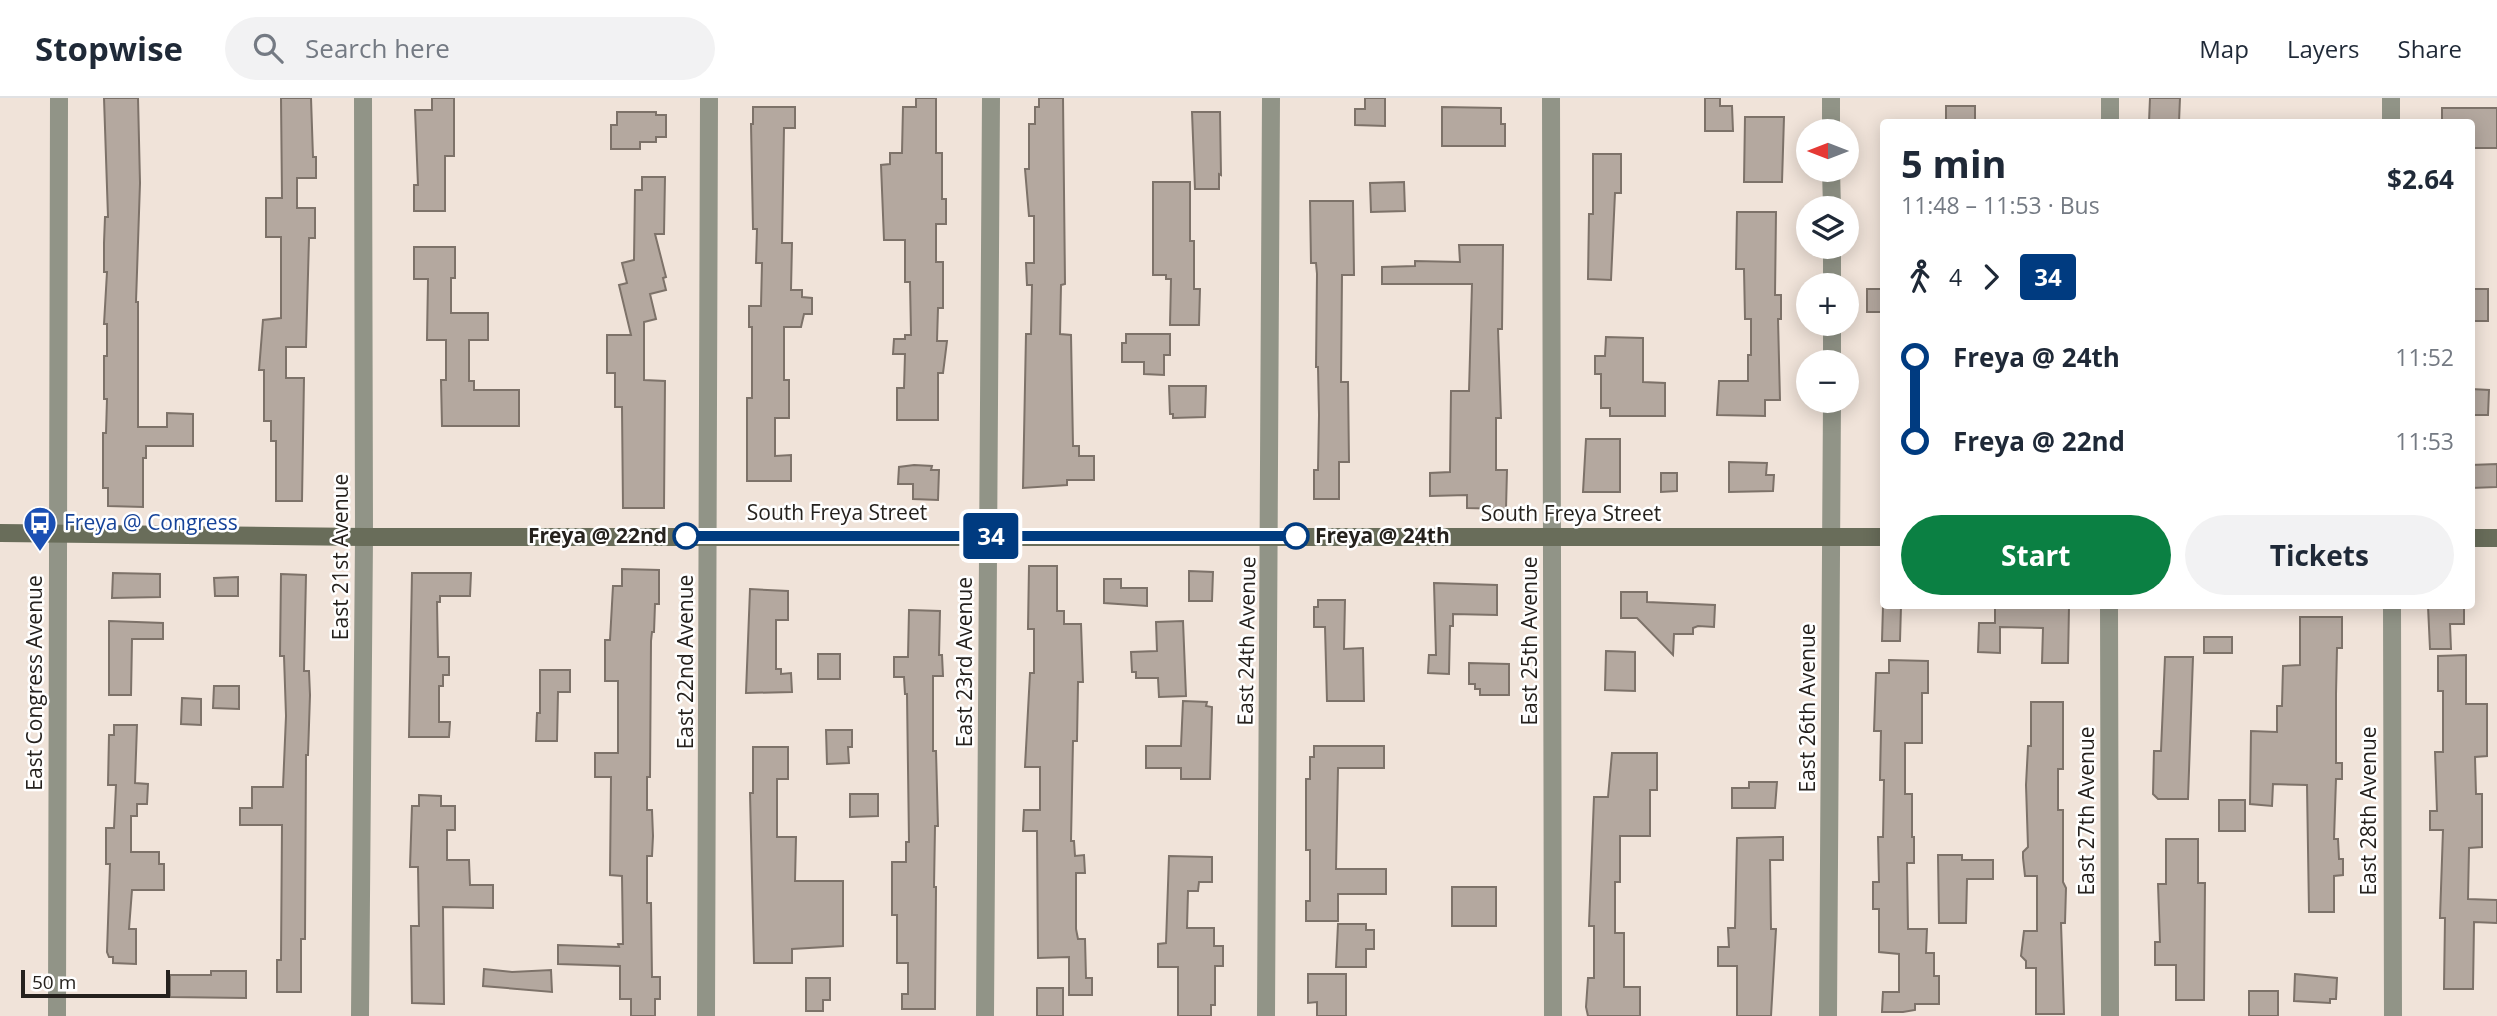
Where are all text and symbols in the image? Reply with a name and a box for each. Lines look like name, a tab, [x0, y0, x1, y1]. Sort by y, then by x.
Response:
search box	[225, 17, 715, 80]
text: Stopwise	[35, 26, 183, 71]
icon: search	[249, 29, 287, 67]
text: Search here	[305, 30, 450, 66]
text: Map	[2199, 32, 2249, 65]
text: Layers	[2287, 32, 2360, 65]
text: Share	[2398, 32, 2462, 65]
north arrow	[1796, 119, 1858, 182]
map controls	[1796, 119, 1859, 413]
text: 5 min	[1901, 137, 2006, 189]
text: $2.64	[2387, 161, 2454, 197]
text: 11:48 – 11:53 · Bus	[1901, 189, 2100, 221]
button: layers	[1796, 196, 1859, 259]
icon: walk	[1901, 258, 1939, 296]
icon: forward	[1972, 258, 2010, 296]
text: 34	[2034, 260, 2062, 293]
text: 4	[1949, 261, 1962, 293]
button: +	[1796, 273, 1859, 336]
text: Freya @ 24th	[1953, 339, 2120, 375]
text: 11:52	[2395, 341, 2454, 373]
button: −	[1796, 350, 1859, 413]
text: Freya @ 22nd	[1953, 423, 2125, 459]
text: 11:53	[2395, 425, 2454, 457]
street label: East 21st Avenue	[326, 474, 354, 640]
street label: South Freya Street	[747, 498, 927, 526]
street label: South Freya Street	[1481, 499, 1661, 527]
bus stop icon: Freya @ Congress	[21, 504, 59, 553]
place label: Freya @ Congress	[64, 508, 238, 536]
line badge: 34	[960, 513, 1023, 559]
button: Start	[1901, 515, 2171, 595]
button: Tickets	[2185, 515, 2454, 595]
text: 34	[977, 519, 1005, 552]
place label: Freya @ 22nd	[528, 521, 667, 549]
place label: Freya @ 24th	[1315, 521, 1450, 549]
marker: Freya @ 22nd	[673, 523, 699, 549]
marker: Freya @ 24th	[1283, 523, 1309, 549]
street label: East 24th Avenue	[1231, 556, 1261, 726]
street label: East 25th Avenue	[1515, 556, 1543, 726]
street label: East Congress Avenue	[20, 575, 48, 791]
street label: East 22nd Avenue	[671, 575, 699, 749]
street label: East 23rd Avenue	[950, 577, 978, 747]
street label: East 26th Avenue	[1793, 623, 1821, 793]
street label: East 27th Avenue	[2072, 726, 2100, 896]
street label: East 28th Avenue	[2354, 726, 2382, 896]
scale bar	[21, 967, 170, 999]
text: 50 m	[32, 969, 76, 995]

